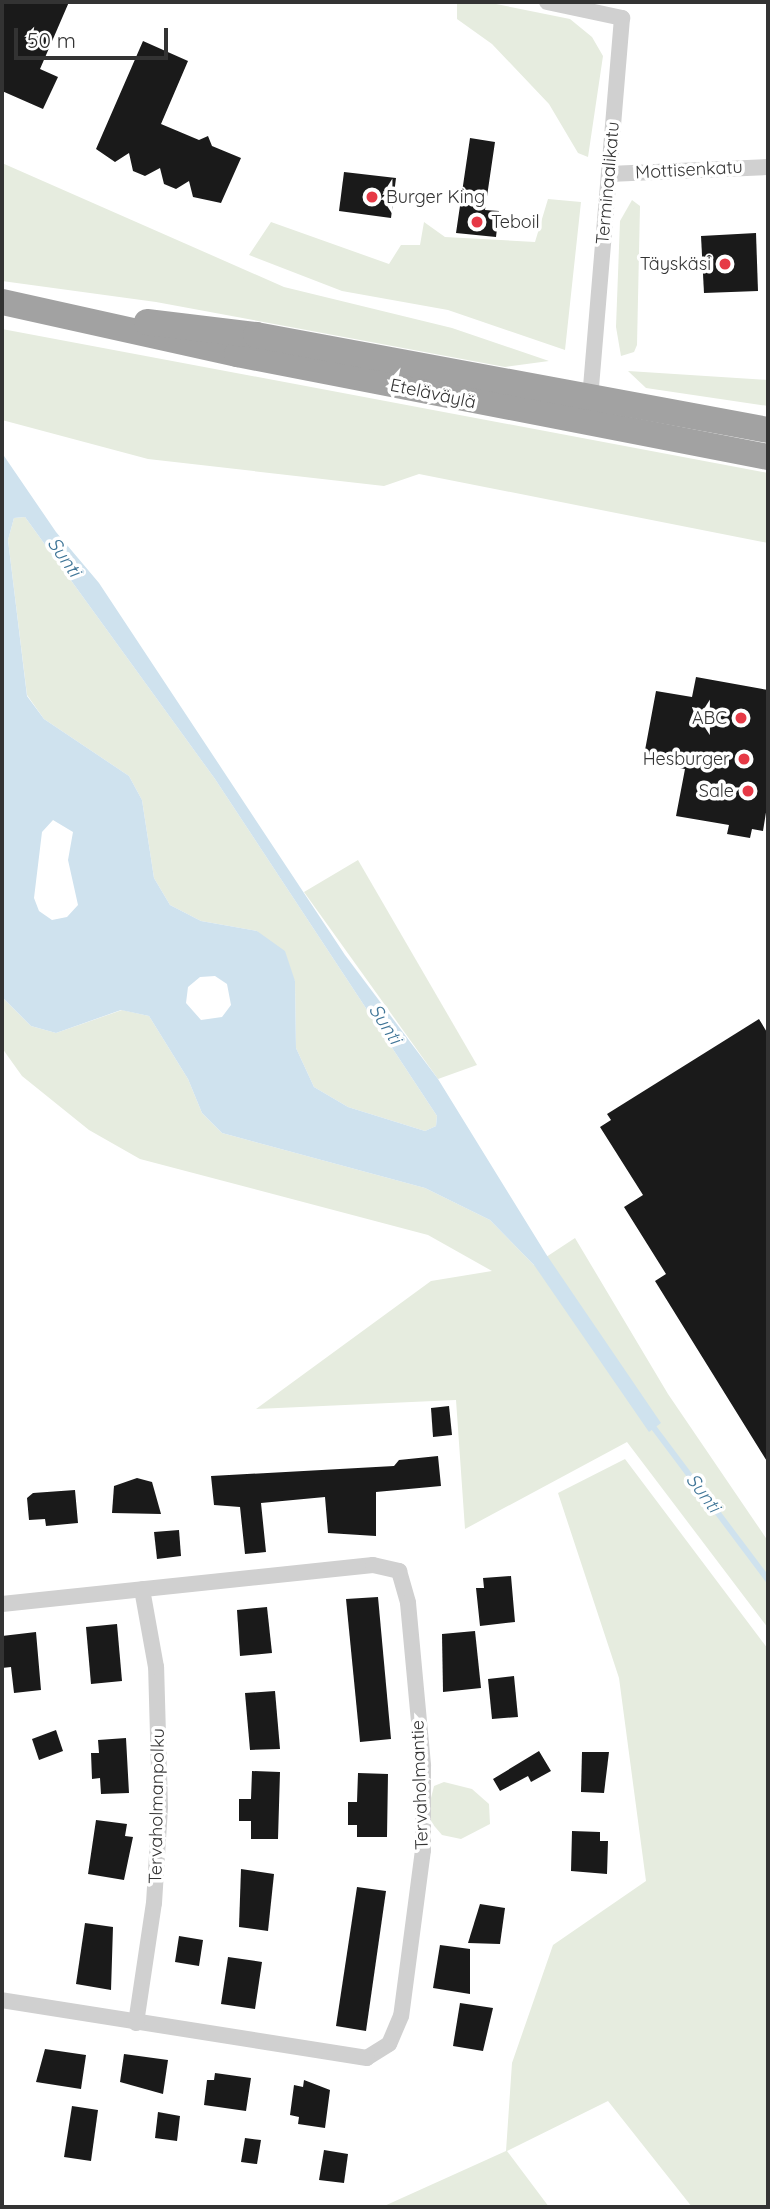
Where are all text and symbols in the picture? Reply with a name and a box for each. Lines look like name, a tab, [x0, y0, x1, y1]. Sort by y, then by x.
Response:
scale bar	[18, 14, 172, 58]
text: 50 m	[27, 27, 76, 53]
street label: Terminaalikatu	[592, 121, 624, 245]
street label: Mottisenkatu	[635, 156, 743, 184]
place label: Burger King	[386, 186, 485, 208]
marker: Burger King	[364, 189, 380, 205]
place label: Teboil	[491, 211, 540, 233]
marker: Teboil	[469, 214, 485, 230]
place label: Täyskäsi	[640, 253, 711, 275]
marker: Täyskäsi	[717, 256, 733, 272]
street label: Eteläväylä	[388, 374, 478, 414]
water label: Sunti	[42, 533, 86, 581]
place label: ABC	[692, 707, 727, 729]
marker: ABC	[733, 710, 749, 726]
place label: Hesburger	[643, 748, 730, 770]
marker: Hesburger	[736, 751, 752, 767]
place label: Sale	[699, 780, 734, 802]
marker: Sale	[740, 783, 756, 799]
water label: Sunti	[364, 1000, 406, 1048]
water label: Sunti	[681, 1469, 725, 1517]
street label: Tervaholmantie	[407, 1720, 433, 1850]
street label: Tervaholmanpolku	[145, 1728, 169, 1884]

